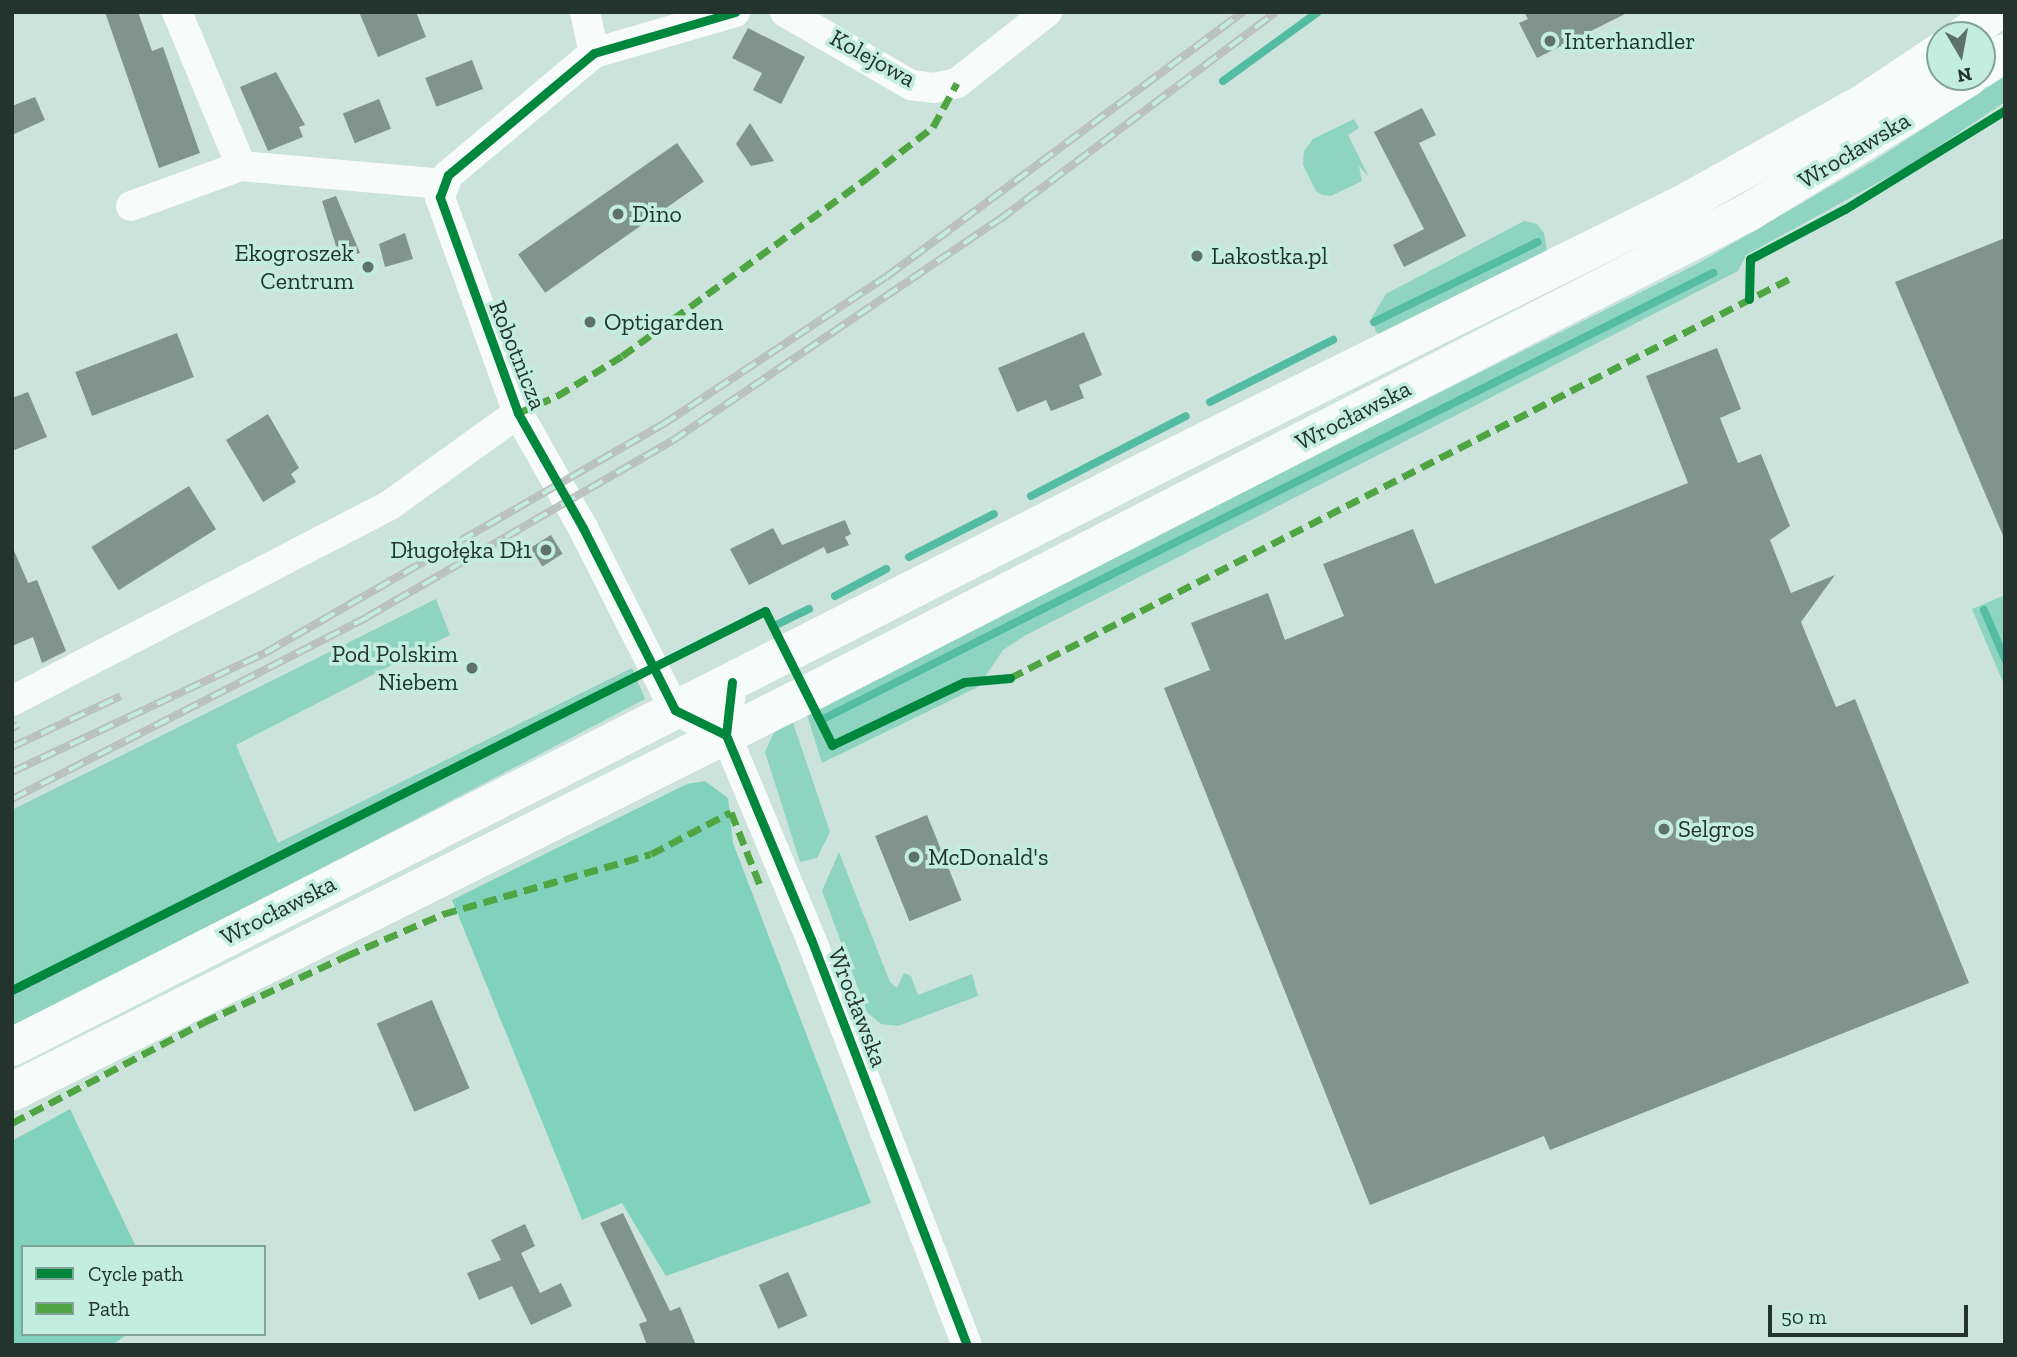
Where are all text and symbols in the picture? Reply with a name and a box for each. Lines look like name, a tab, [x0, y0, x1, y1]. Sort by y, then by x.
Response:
north arrow	[1926, 21, 1996, 91]
street label: Kolejowa	[825, 23, 921, 93]
place label: Interhandler	[1564, 27, 1695, 55]
marker: Interhandler	[1542, 33, 1558, 49]
text: N	[1955, 63, 1974, 88]
street label: Wrocławska	[1793, 105, 1915, 195]
place label: Dino	[632, 200, 682, 228]
marker: Dino	[610, 206, 626, 222]
place label: Ekogroszek Centrum	[235, 239, 354, 295]
place label: Lakostka.pl	[1211, 242, 1328, 270]
marker: Lakostka.pl	[1189, 248, 1205, 264]
marker: Ekogroszek Centrum	[360, 259, 376, 275]
street label: Robotnicza	[483, 296, 553, 414]
place label: Optigarden	[604, 308, 723, 336]
marker: Optigarden	[582, 314, 598, 330]
street label: Wrocławska	[1291, 374, 1415, 456]
place label: Długołęka Dł1	[390, 536, 532, 564]
marker: Długołęka Dł1	[538, 542, 554, 558]
place label: Pod Polskim Niebem	[331, 640, 458, 696]
marker: Pod Polskim Niebem	[464, 660, 480, 676]
place label: Selgros	[1678, 815, 1755, 843]
marker: Selgros	[1656, 821, 1672, 837]
place label: McDonald's	[928, 843, 1048, 871]
marker: McDonald's	[906, 849, 922, 865]
street label: Wrocławska	[216, 869, 340, 951]
street label: Wrocławska	[822, 943, 894, 1071]
legend	[21, 1245, 266, 1336]
text: Cycle path	[88, 1261, 183, 1286]
scale bar	[1772, 1290, 1972, 1334]
text: Path	[88, 1296, 130, 1321]
text: 50 m	[1781, 1304, 1827, 1329]

